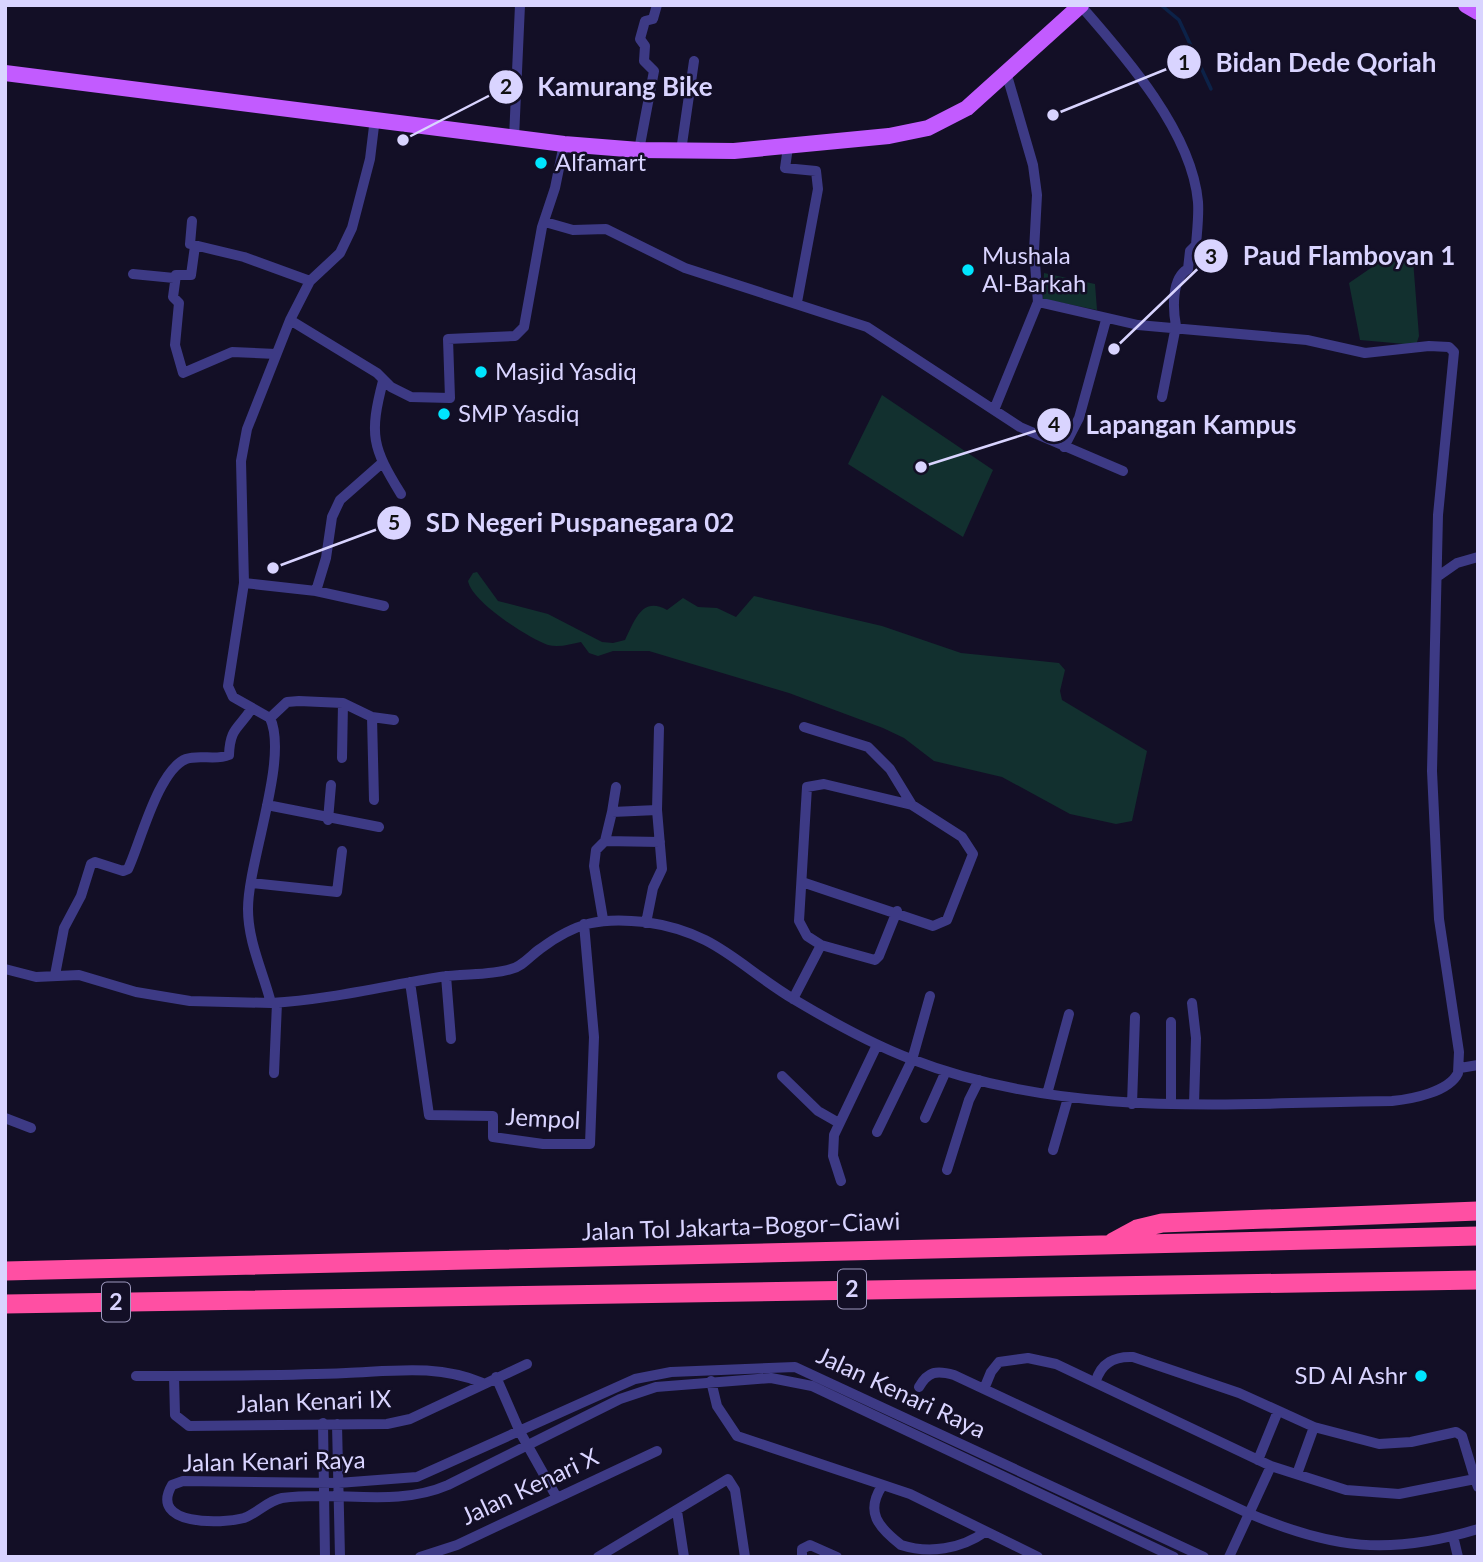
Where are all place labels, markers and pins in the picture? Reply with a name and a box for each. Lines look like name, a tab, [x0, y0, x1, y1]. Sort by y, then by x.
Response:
callout: Bidan Dede Qoriah	[1166, 39, 1450, 86]
callout: Kamurang Bike	[488, 64, 727, 111]
place label: Alfamart	[555, 147, 647, 176]
marker: Alfamart	[533, 155, 549, 171]
callout: Paud Flamboyan 1	[1194, 233, 1469, 280]
place label: Mushala Al-Barkah	[982, 240, 1086, 297]
marker: Mushala Al-Barkah	[960, 262, 976, 278]
place label: Masjid Yasdiq	[495, 356, 637, 385]
marker: Masjid Yasdiq	[473, 364, 489, 380]
place label: SMP Yasdiq	[458, 398, 580, 427]
callout: Lapangan Kampus	[1037, 401, 1311, 448]
marker: SMP Yasdiq	[436, 406, 452, 422]
callout: SD Negeri Puspanegara 02	[376, 499, 748, 546]
place label: SD Al Ashr	[1294, 1360, 1407, 1389]
marker: SD Al Ashr	[1413, 1368, 1429, 1384]

